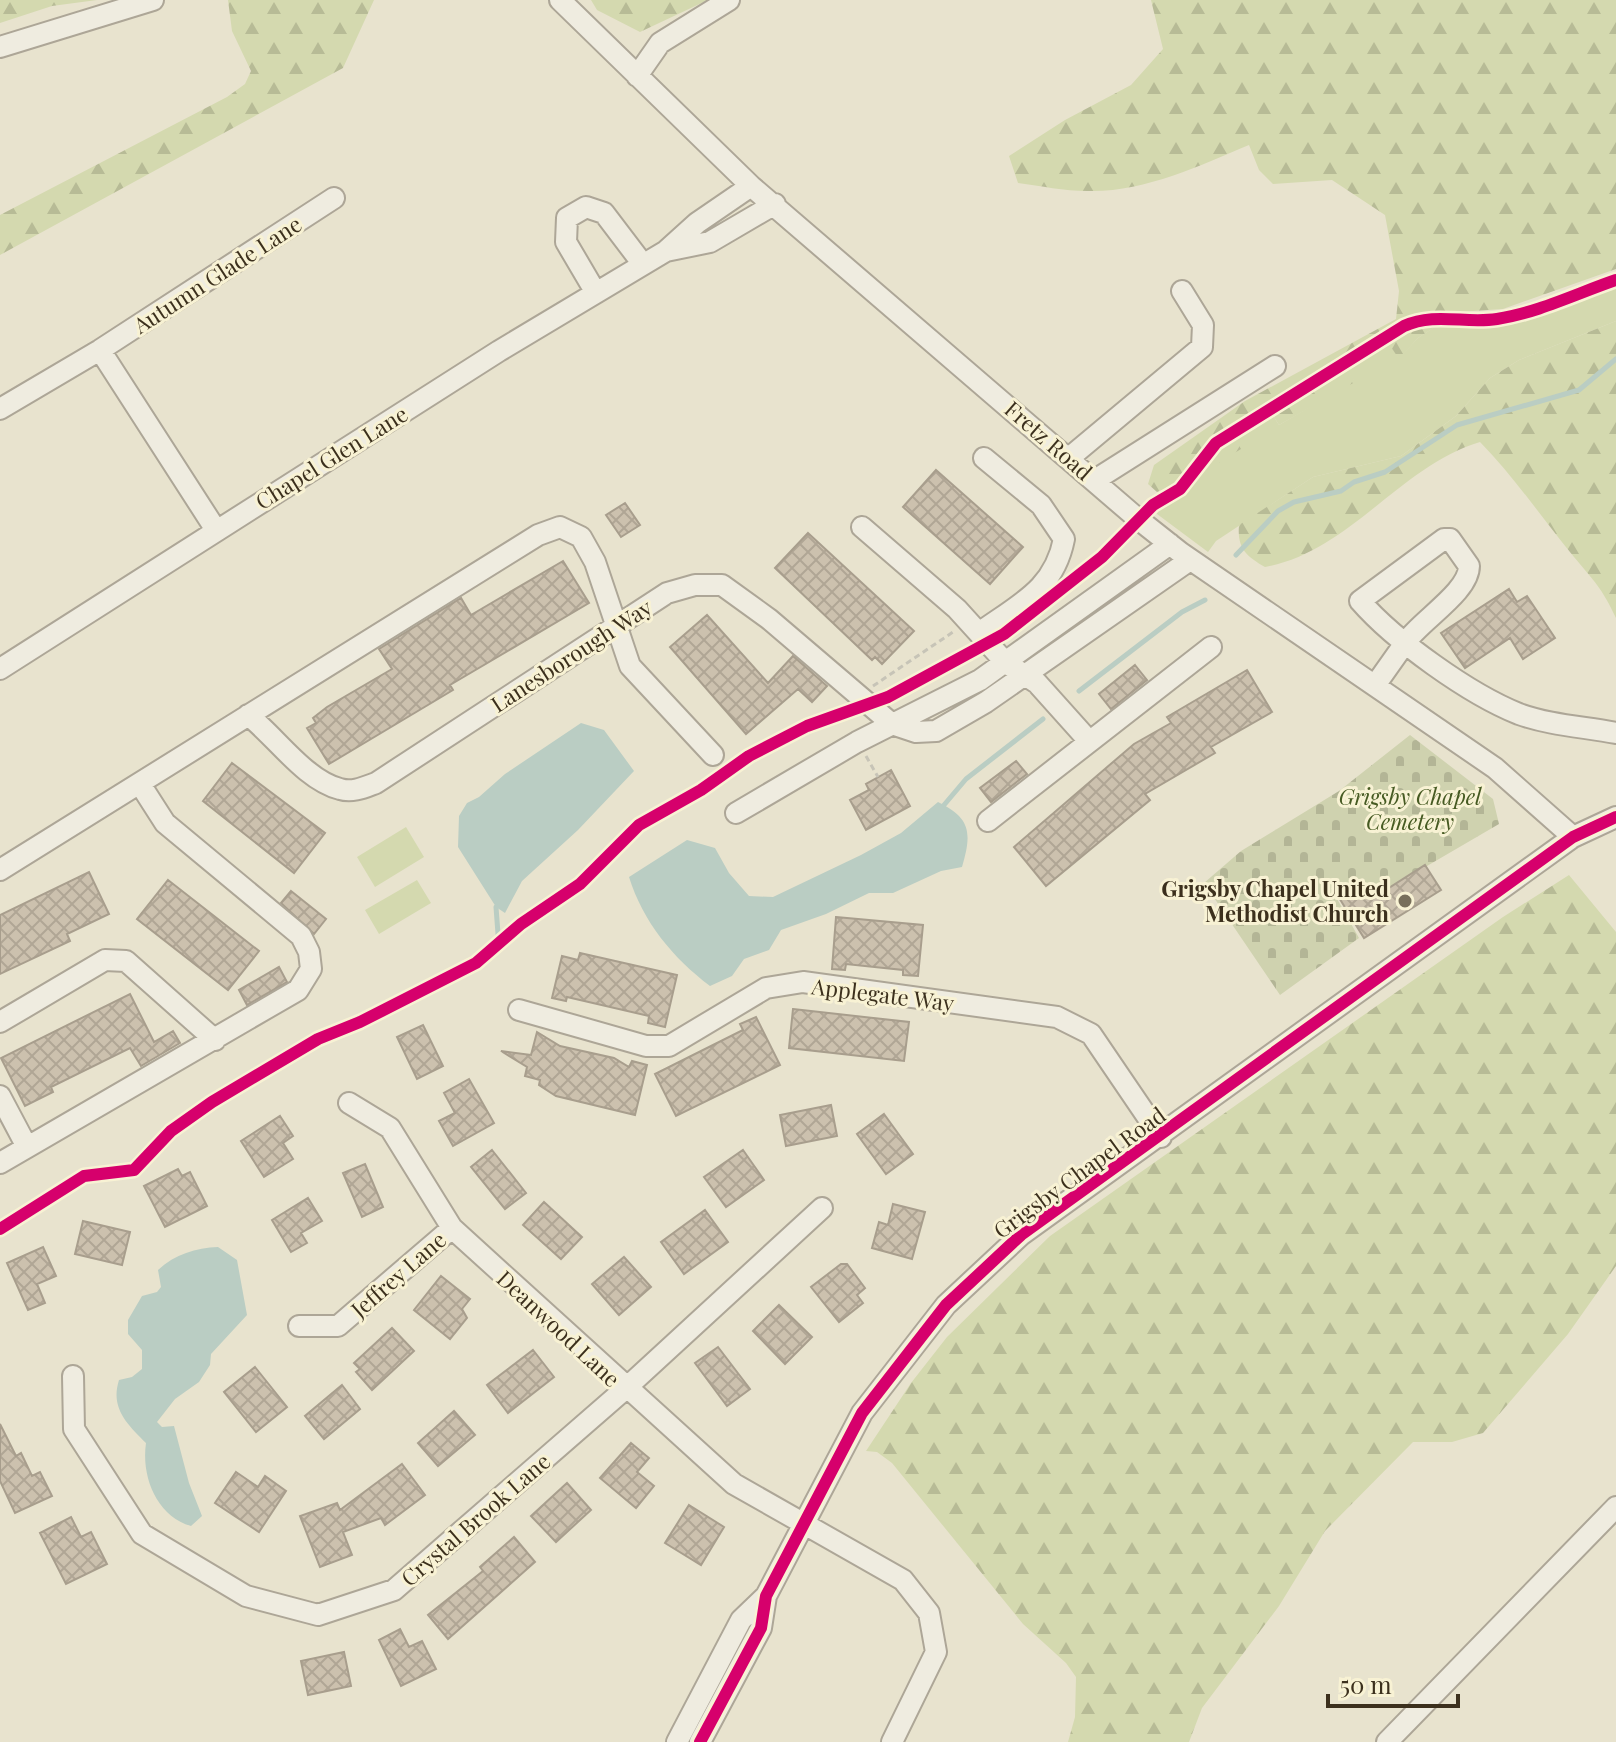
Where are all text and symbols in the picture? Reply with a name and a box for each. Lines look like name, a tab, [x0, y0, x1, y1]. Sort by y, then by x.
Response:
street label: Autumn Glade Lane	[126, 208, 307, 340]
street label: Fretz Road	[999, 394, 1099, 486]
street label: Chapel Glen Lane	[249, 398, 413, 516]
street label: Lanesborough Way	[485, 592, 657, 718]
park label: Grigsby Chapel Cemetery	[1339, 781, 1482, 836]
place label: Grigsby Chapel United Methodist Church	[1161, 873, 1390, 928]
marker: Grigsby Chapel United Methodist Church	[1396, 892, 1414, 910]
street label: Applegate Way	[809, 970, 956, 1018]
street label: Grigsby Chapel Road	[987, 1099, 1171, 1245]
street label: Jeffrey Lane	[343, 1224, 452, 1324]
street label: Deanwood Lane	[491, 1263, 627, 1393]
street label: Crystal Brook Lane	[394, 1446, 556, 1592]
scale bar	[1328, 1658, 1458, 1708]
text: 50 m	[1340, 1668, 1392, 1700]

